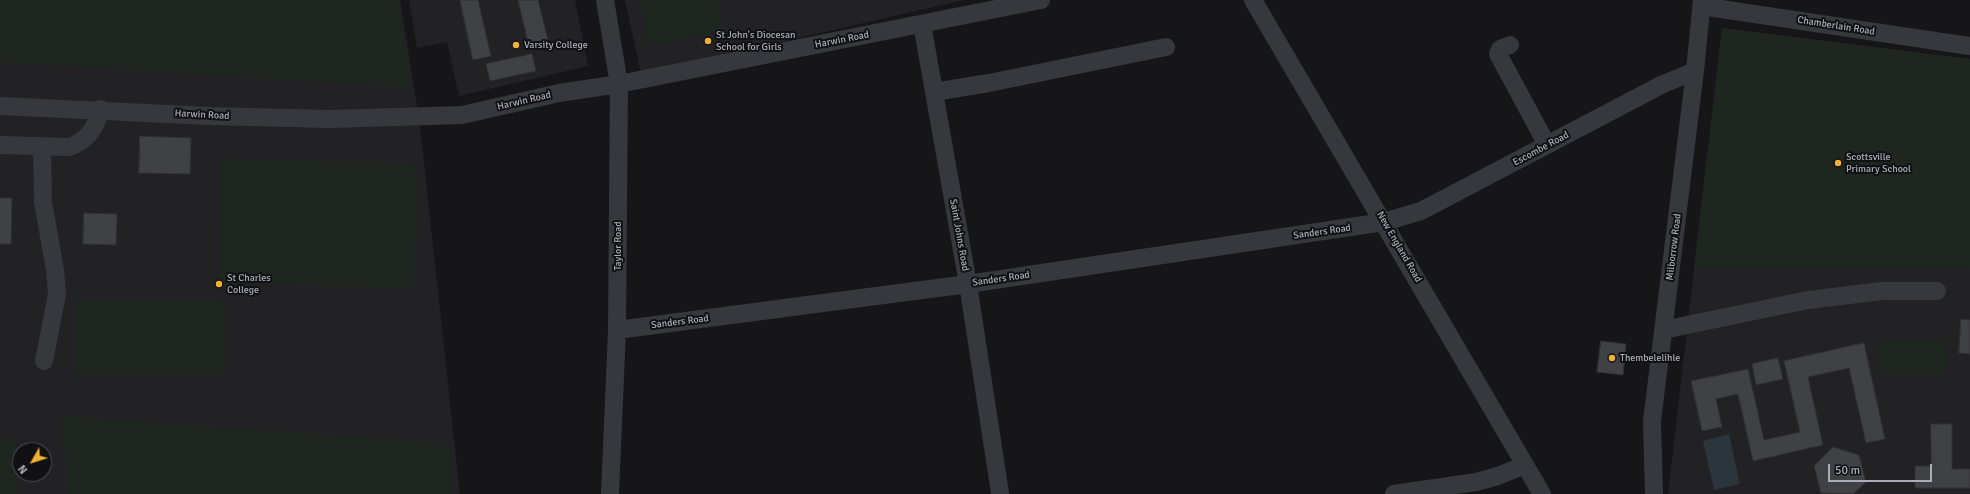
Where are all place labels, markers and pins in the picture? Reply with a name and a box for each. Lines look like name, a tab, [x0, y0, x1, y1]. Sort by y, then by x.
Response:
place label: St John's Diocesan School for Girls	[716, 29, 795, 52]
marker: St John's Diocesan School for Girls	[703, 36, 713, 46]
place label: Varsity College	[524, 39, 588, 51]
marker: Varsity College	[511, 40, 521, 50]
place label: Scottsville Primary School	[1846, 151, 1911, 174]
marker: Scottsville Primary School	[1833, 158, 1843, 168]
place label: St Charles College	[227, 272, 271, 296]
marker: St Charles College	[214, 279, 224, 289]
place label: Thembelelihle	[1620, 352, 1680, 364]
marker: Thembelelihle	[1607, 353, 1617, 363]

